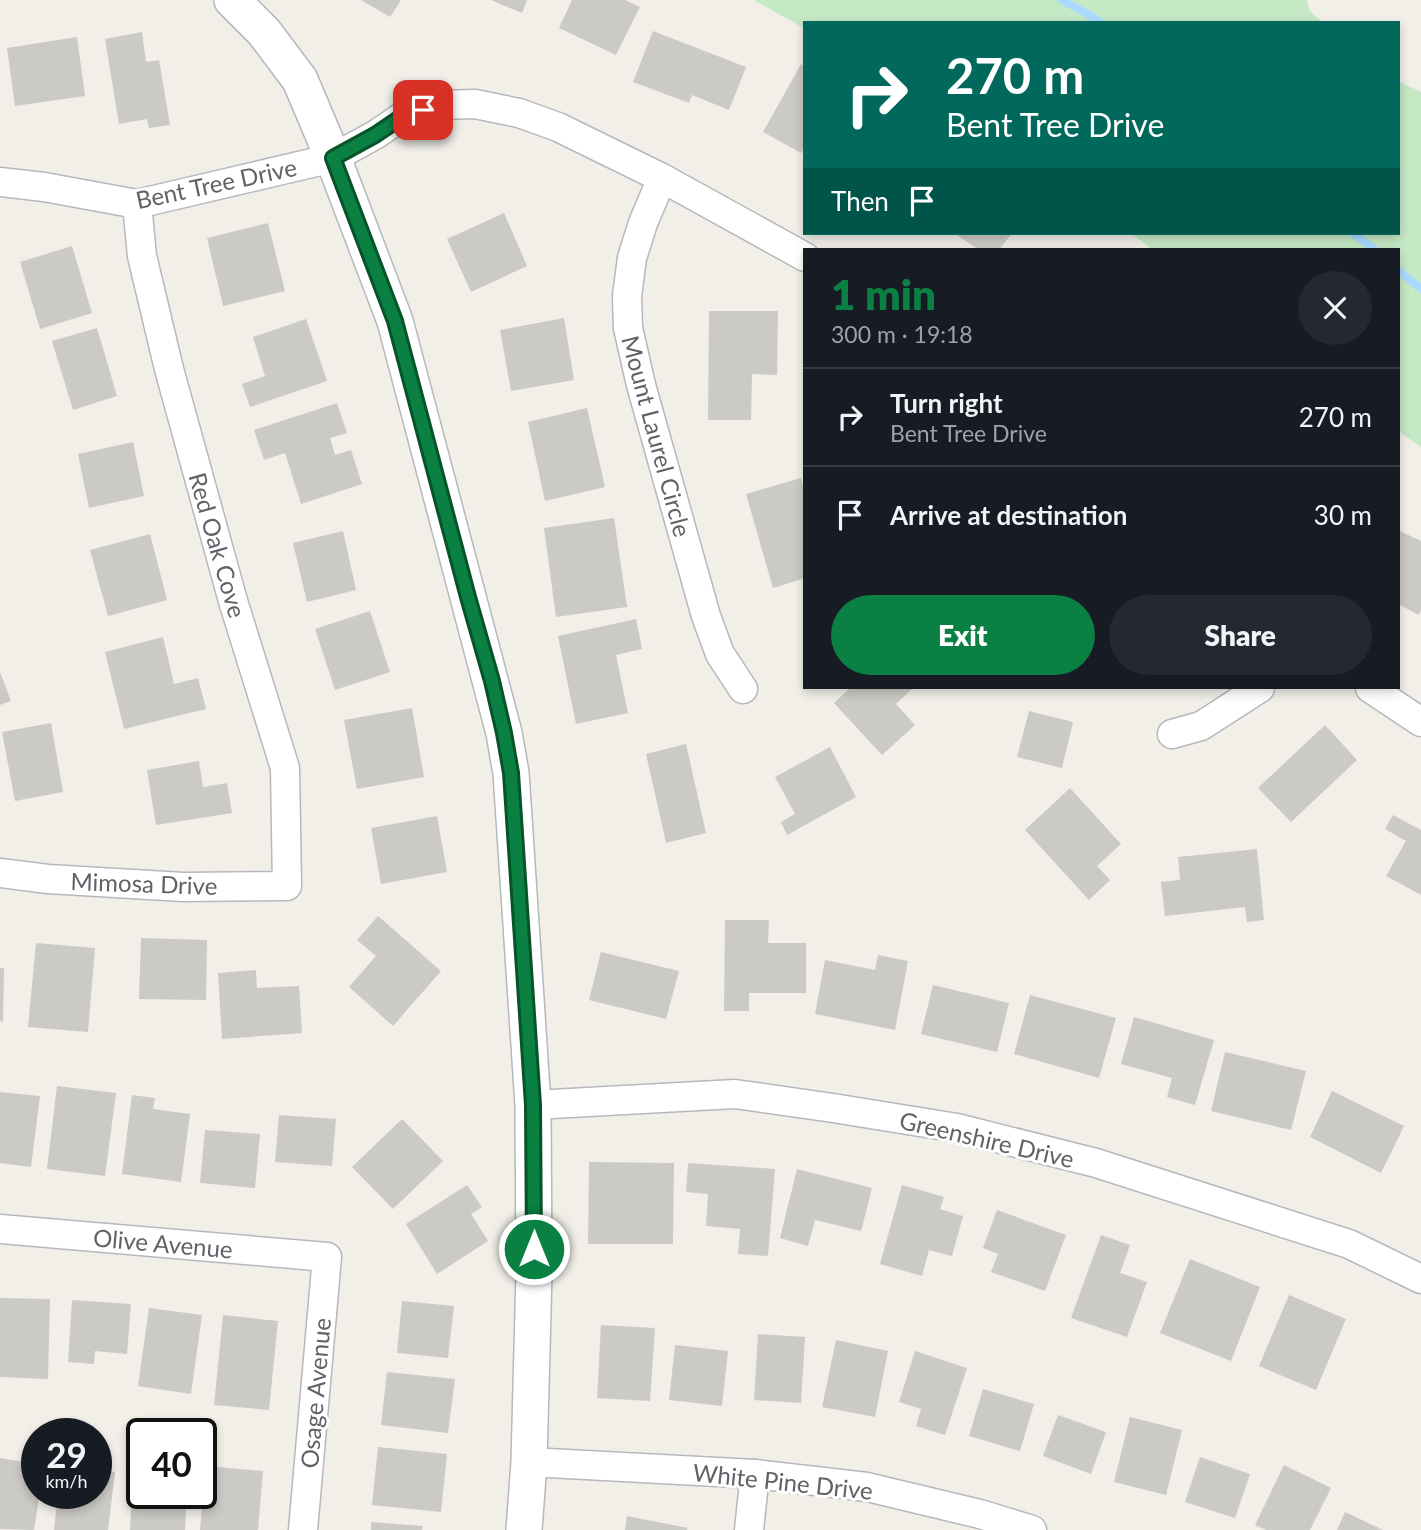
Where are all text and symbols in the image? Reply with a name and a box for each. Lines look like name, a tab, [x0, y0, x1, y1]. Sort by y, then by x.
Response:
text: 270 m	[946, 46, 1084, 104]
icon: right	[831, 49, 922, 140]
pin	[393, 80, 453, 140]
icon: arrive	[404, 91, 442, 129]
text: Bent Tree Drive	[946, 105, 1164, 144]
street label: Bent Tree Drive	[133, 152, 299, 214]
icon: arrive	[903, 182, 941, 220]
text: Then	[831, 185, 889, 217]
text: 1 min	[831, 269, 936, 319]
button: close	[1298, 271, 1372, 345]
text: 300 m · 19:18	[831, 320, 973, 348]
street label: Mount Laurel Circle	[616, 332, 698, 540]
text: Turn right	[890, 387, 1003, 419]
icon: right	[831, 398, 869, 436]
text: 270 m	[1299, 401, 1372, 433]
text: Bent Tree Drive	[890, 419, 1047, 447]
street label: Red Oak Cove	[183, 469, 253, 621]
icon: arrive	[831, 496, 869, 534]
text: Arrive at destination	[890, 499, 1127, 531]
text: 30 m	[1314, 499, 1372, 531]
button: Exit	[831, 595, 1095, 675]
button: Share	[1109, 595, 1372, 675]
street label: Mimosa Drive	[70, 866, 218, 900]
street label: Greenshire Drive	[897, 1105, 1077, 1173]
position arrow	[497, 1212, 571, 1286]
street label: Olive Avenue	[92, 1222, 234, 1264]
street label: Osage Avenue	[294, 1316, 336, 1470]
speed limit sign: 40	[126, 1418, 217, 1509]
text: 29	[46, 1433, 87, 1475]
street label: White Pine Drive	[692, 1457, 874, 1505]
text: km/h	[45, 1470, 88, 1492]

